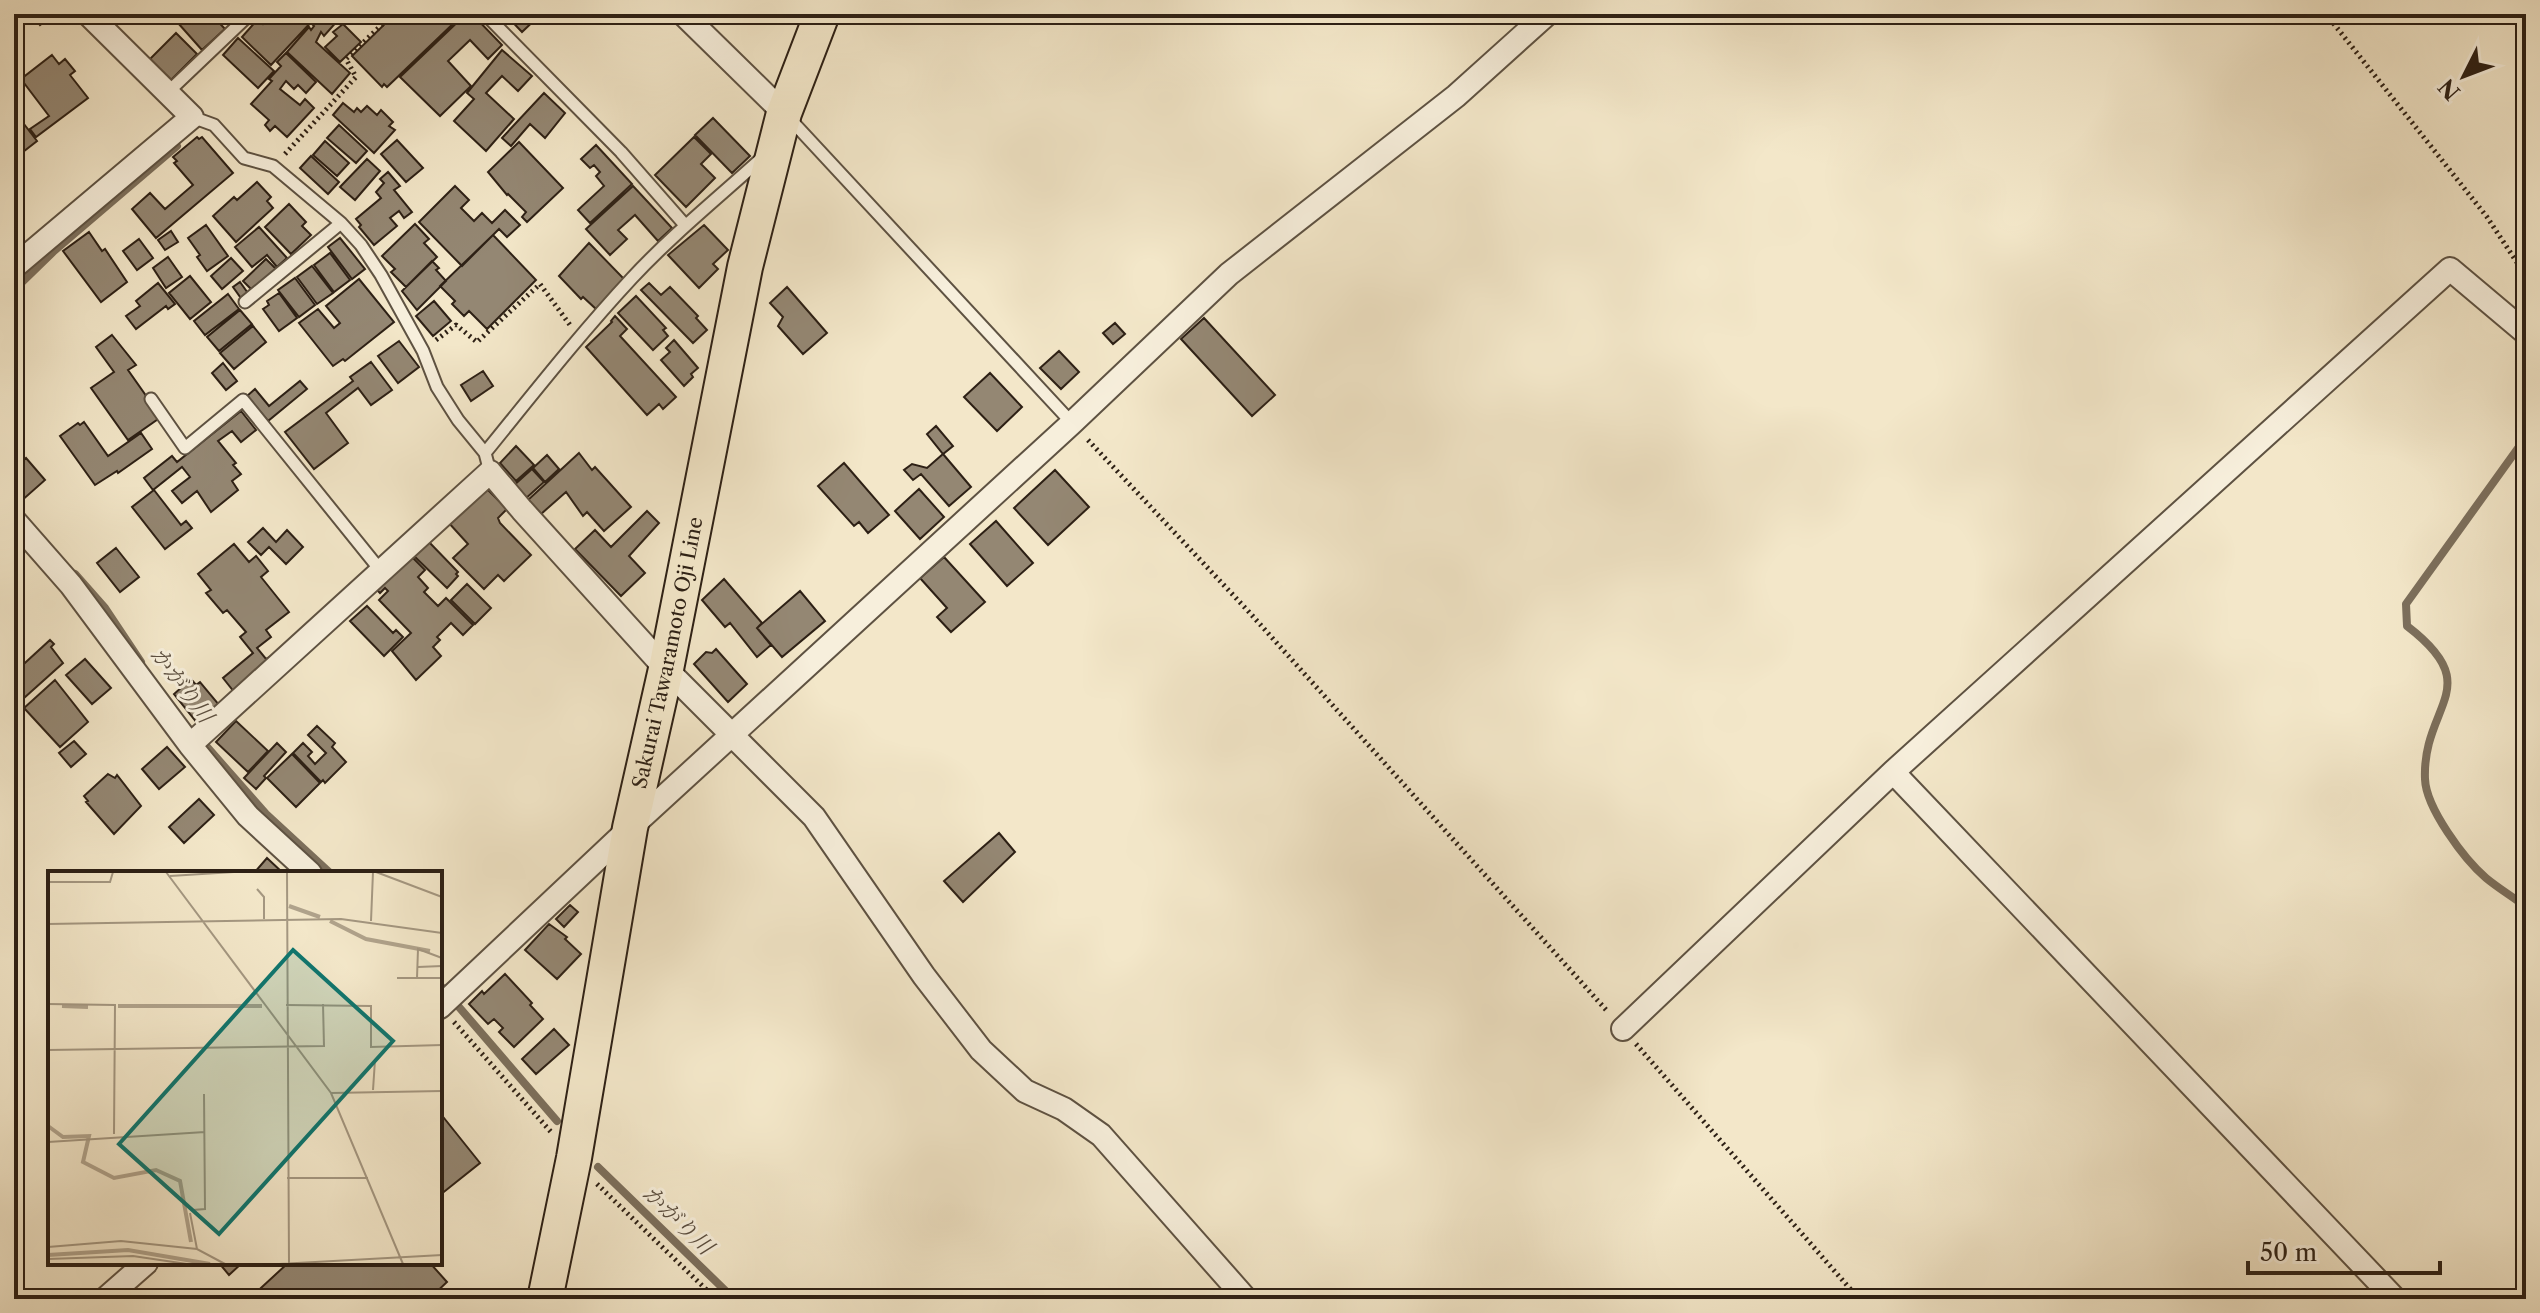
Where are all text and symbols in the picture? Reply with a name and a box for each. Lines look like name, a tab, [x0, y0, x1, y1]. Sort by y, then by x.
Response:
north arrow	[2424, 36, 2504, 116]
text: N	[2433, 73, 2466, 105]
street label: Sakurai Tawaramoto Oji Line	[627, 515, 708, 791]
water label: かがり川	[145, 642, 220, 730]
inset map	[48, 871, 442, 1265]
water label: かがり川	[637, 1180, 720, 1262]
scale bar	[2248, 1225, 2440, 1275]
text: 50 m	[2260, 1238, 2317, 1267]

